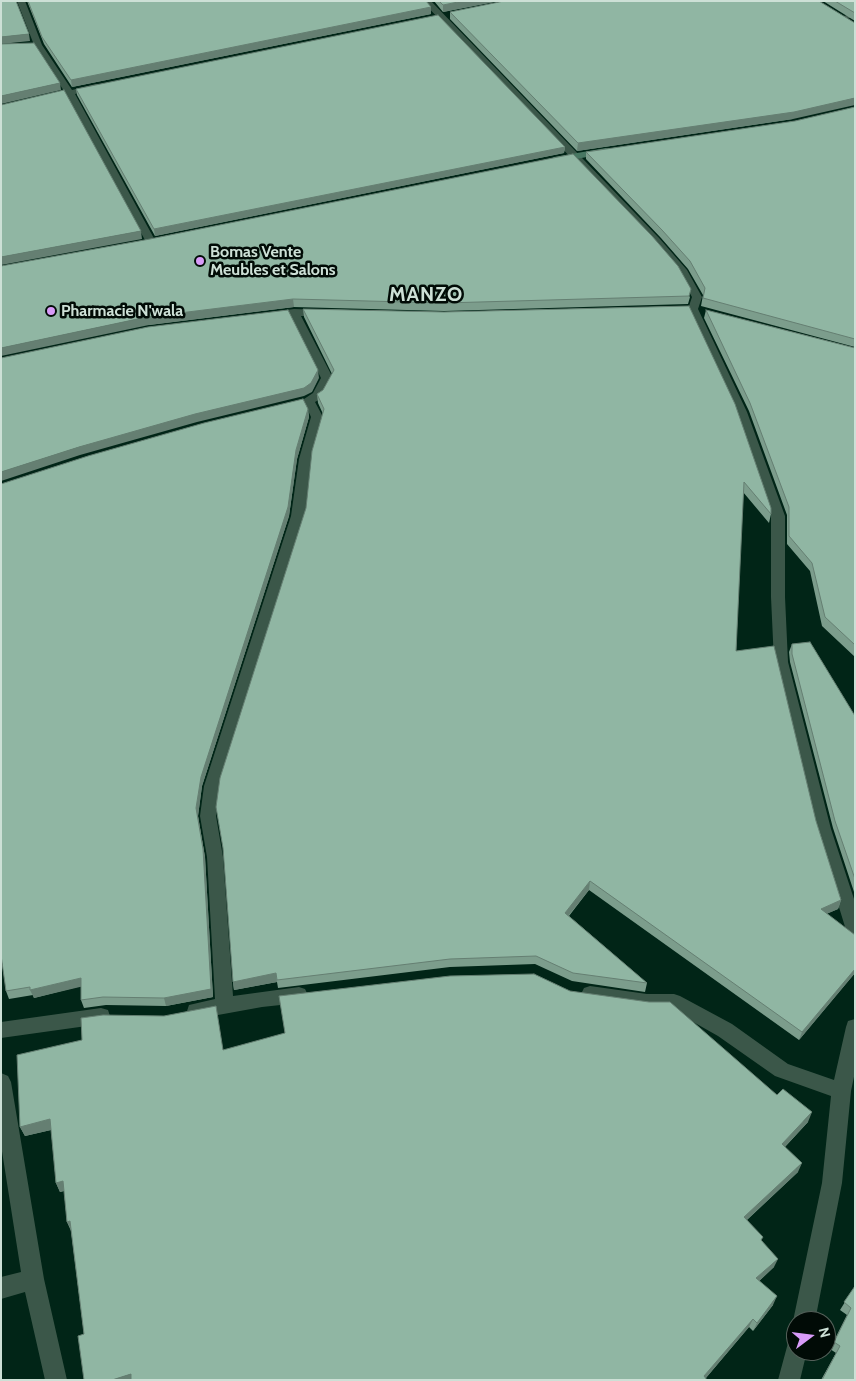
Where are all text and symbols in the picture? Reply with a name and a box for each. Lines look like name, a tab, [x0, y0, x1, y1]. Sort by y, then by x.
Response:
place label: Bomas Vente Meubles et Salons	[210, 242, 336, 280]
marker: Bomas Vente Meubles et Salons	[194, 255, 206, 267]
district label: MANZO	[388, 283, 464, 307]
place label: Pharmacie N'wala	[61, 301, 183, 321]
marker: Pharmacie N'wala	[45, 305, 57, 317]
north arrow	[786, 1311, 836, 1361]
text: N	[815, 1325, 834, 1339]

